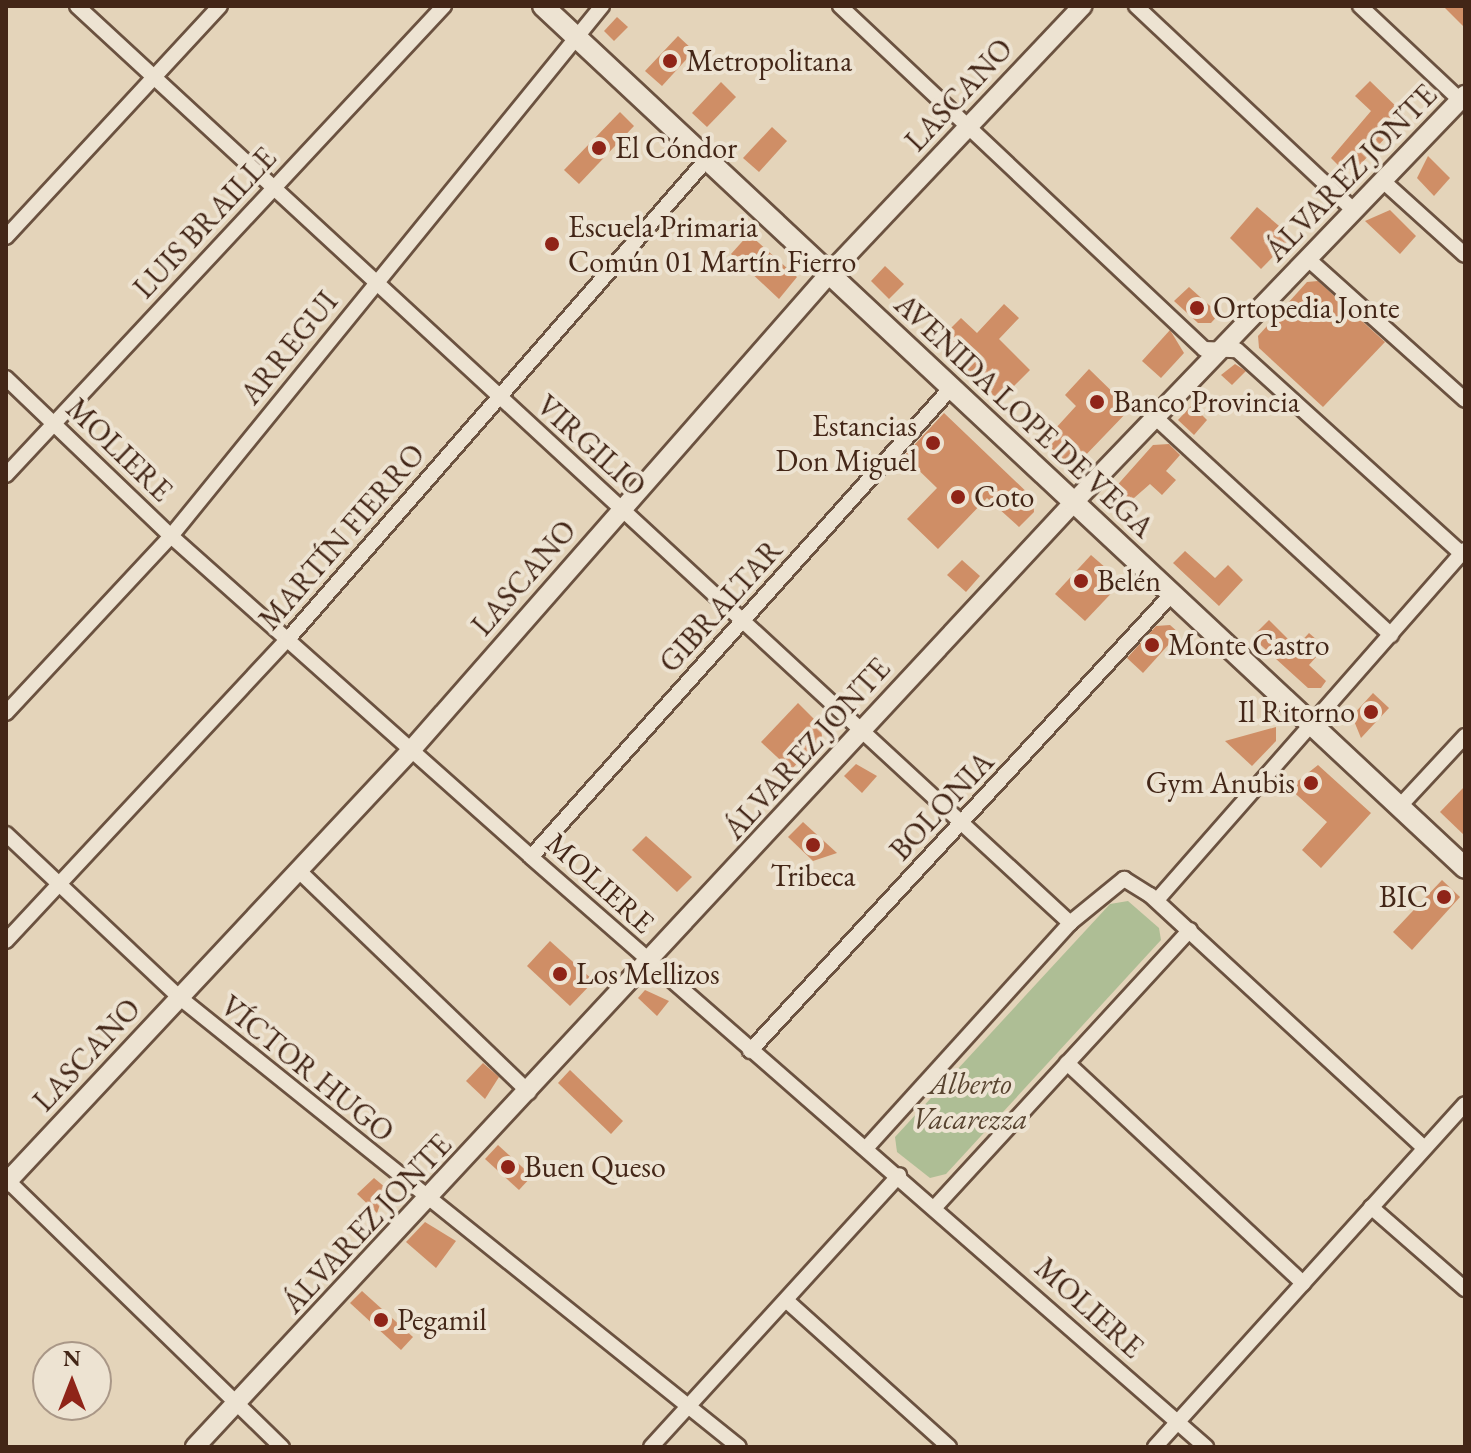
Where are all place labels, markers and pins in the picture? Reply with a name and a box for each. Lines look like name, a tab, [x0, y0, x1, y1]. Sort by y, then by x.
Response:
place label: Metropolitana	[686, 43, 852, 79]
marker: Metropolitana	[661, 52, 679, 70]
place label: El Cóndor	[615, 130, 737, 166]
marker: El Cóndor	[590, 139, 608, 157]
place label: Escuela Primaria Común 01 Martín Fierro	[568, 209, 856, 280]
marker: Escuela Primaria Común 01 Martín Fierro	[543, 235, 561, 253]
place label: Ortopedia Jonte	[1213, 290, 1400, 326]
marker: Ortopedia Jonte	[1188, 299, 1206, 317]
place label: Banco Provincia	[1113, 384, 1300, 420]
marker: Banco Provincia	[1088, 393, 1106, 411]
place label: Estancias Don Miguel	[776, 408, 917, 478]
marker: Estancias Don Miguel	[924, 434, 942, 452]
place label: Coto	[974, 479, 1034, 515]
marker: Coto	[949, 488, 967, 506]
place label: Belén	[1097, 563, 1161, 599]
marker: Belén	[1072, 572, 1090, 590]
place label: Monte Castro	[1168, 627, 1329, 663]
marker: Monte Castro	[1143, 636, 1161, 654]
place label: Il Ritorno	[1238, 694, 1355, 730]
marker: Il Ritorno	[1362, 703, 1380, 721]
place label: Gym Anubis	[1146, 765, 1295, 801]
marker: Gym Anubis	[1302, 774, 1320, 792]
marker: Tribeca	[804, 836, 822, 854]
place label: Tribeca	[770, 858, 856, 894]
place label: BIC	[1379, 879, 1428, 915]
marker: BIC	[1435, 888, 1453, 906]
place label: Los Mellizos	[576, 956, 720, 992]
marker: Los Mellizos	[551, 965, 569, 983]
place label: Buen Queso	[524, 1149, 666, 1185]
marker: Buen Queso	[499, 1158, 517, 1176]
place label: Pegamil	[397, 1302, 487, 1338]
marker: Pegamil	[372, 1311, 390, 1329]

